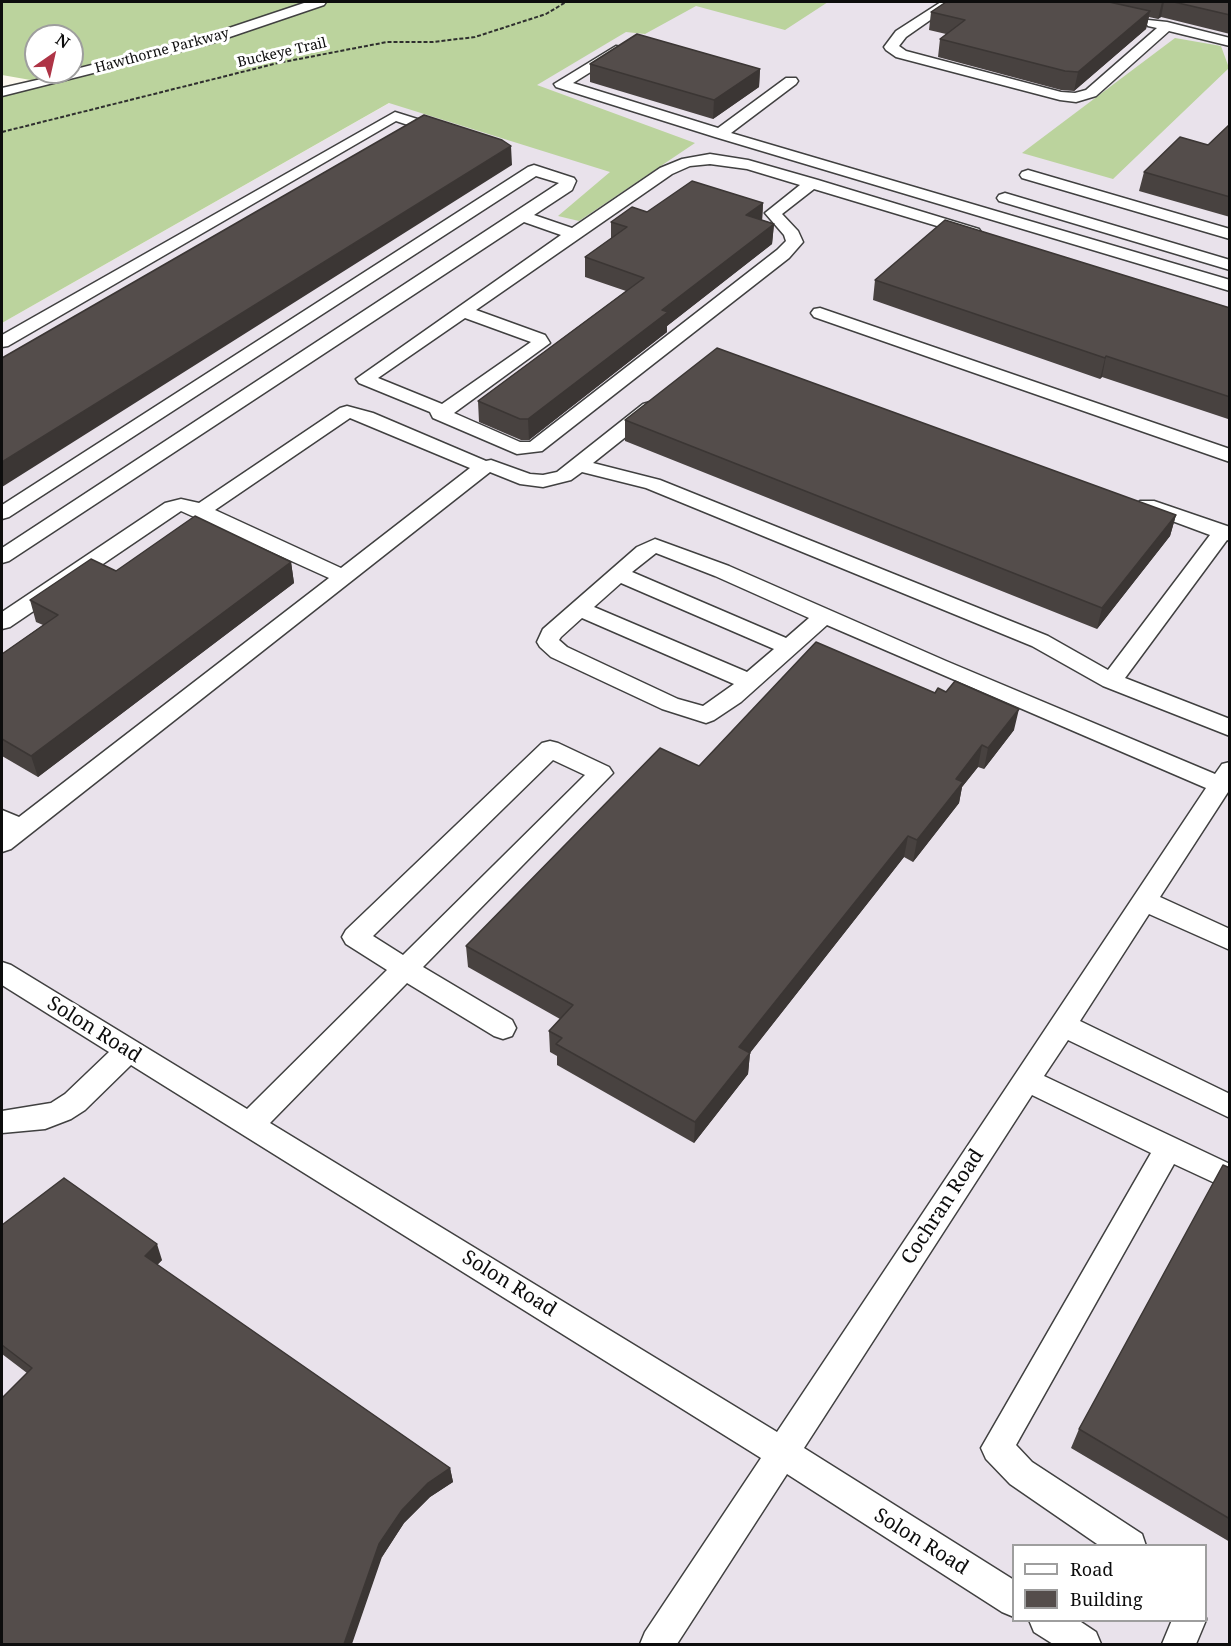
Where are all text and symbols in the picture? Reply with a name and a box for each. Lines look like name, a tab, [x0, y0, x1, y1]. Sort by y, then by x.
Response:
north arrow	[24, 24, 84, 84]
street label: Hawthorne Parkway	[93, 25, 231, 77]
text: N	[52, 28, 74, 53]
street label: Buckeye Trail	[236, 35, 328, 71]
street label: Solon Road	[42, 992, 146, 1068]
street label: Cochran Road	[897, 1145, 989, 1269]
street label: Solon Road	[457, 1246, 561, 1322]
street label: Solon Road	[869, 1504, 973, 1580]
legend	[1012, 1544, 1207, 1622]
text: Road	[1070, 1557, 1113, 1581]
text: Building	[1070, 1587, 1143, 1611]

